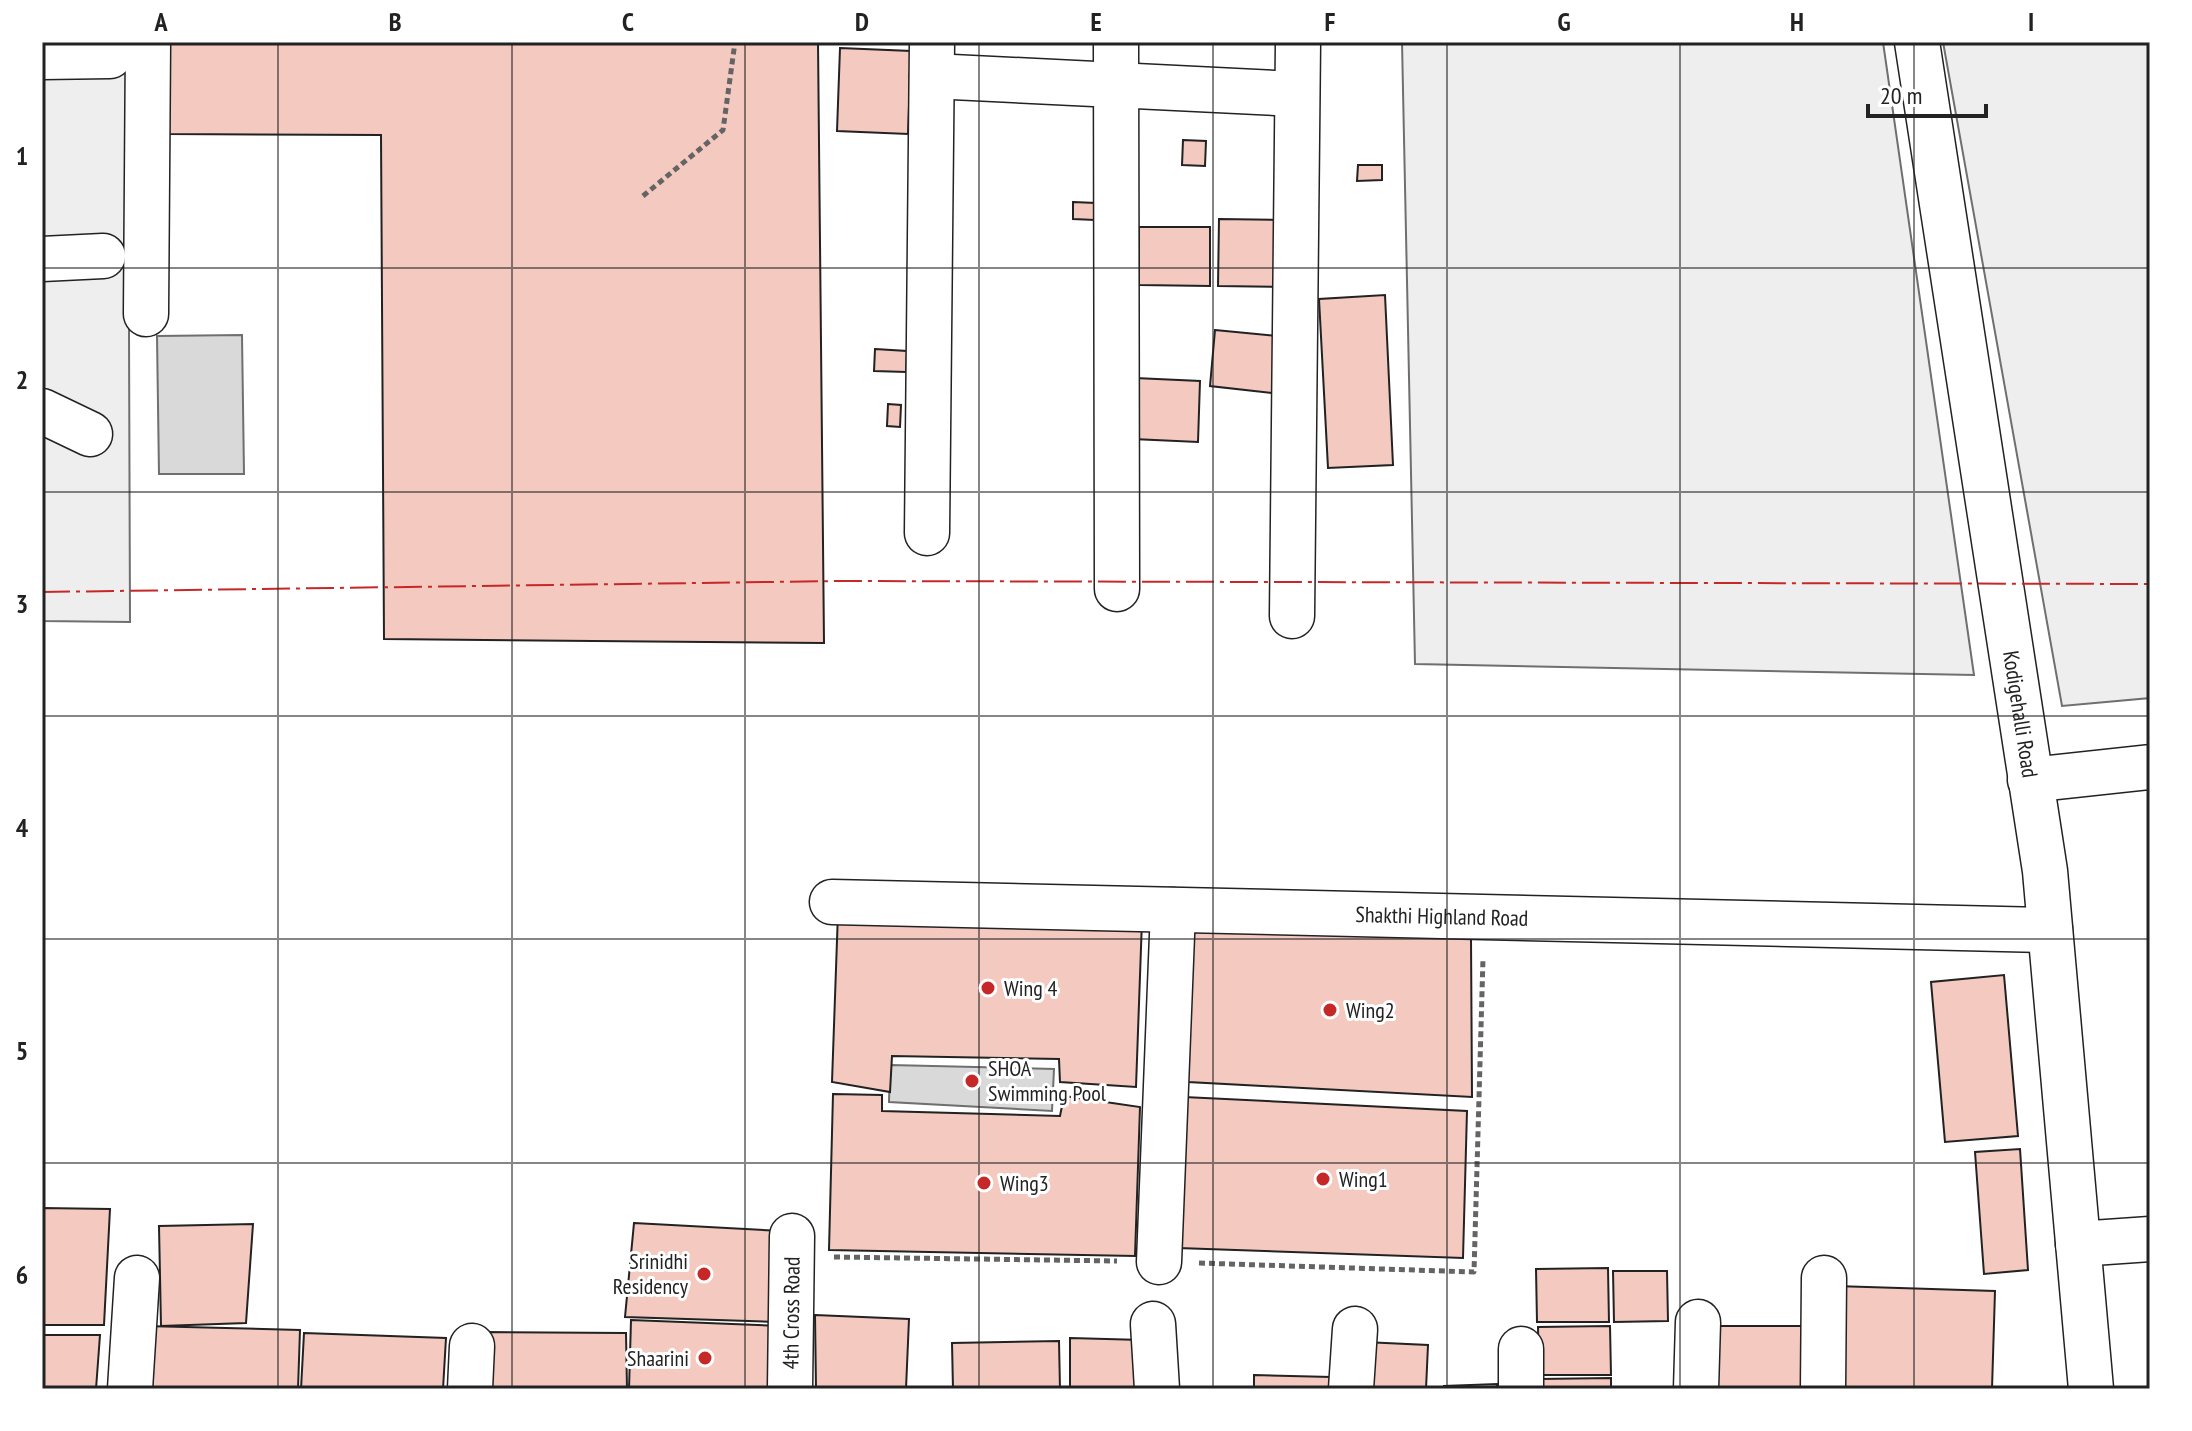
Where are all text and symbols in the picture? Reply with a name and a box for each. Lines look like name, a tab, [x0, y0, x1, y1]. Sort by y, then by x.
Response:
text: A	[153, 5, 168, 38]
text: B	[389, 5, 402, 38]
text: C	[622, 5, 634, 38]
text: D	[855, 5, 869, 38]
text: E	[1090, 5, 1102, 38]
text: F	[1325, 5, 1336, 38]
text: G	[1557, 5, 1571, 38]
text: H	[1790, 5, 1804, 38]
text: I	[2028, 5, 2034, 38]
scale bar	[1868, 68, 1986, 118]
text: 20 m	[1880, 80, 1922, 111]
text: 1	[16, 139, 28, 172]
text: 2	[16, 363, 28, 396]
text: 3	[16, 587, 28, 620]
street label: Kodigehalli Road	[1997, 649, 2044, 780]
text: 4	[16, 811, 29, 844]
street label: Shakthi Highland Road	[1355, 900, 1529, 932]
place label: Wing 4	[1004, 974, 1057, 1002]
marker: Wing 4	[979, 979, 997, 997]
place label: Wing2	[1346, 996, 1395, 1024]
marker: Wing2	[1321, 1001, 1339, 1019]
text: 5	[16, 1034, 28, 1067]
place label: SHOA Swimming Pool	[988, 1054, 1107, 1107]
marker: SHOA Swimming Pool	[963, 1072, 981, 1090]
place label: Wing1	[1339, 1165, 1388, 1193]
place label: Wing3	[1000, 1169, 1049, 1197]
marker: Wing1	[1314, 1170, 1332, 1188]
marker: Wing3	[975, 1174, 993, 1192]
place label: Srinidhi Residency	[613, 1247, 689, 1300]
street label: 4th Cross Road	[776, 1256, 806, 1370]
text: 6	[16, 1258, 28, 1291]
marker: Srinidhi Residency	[695, 1265, 713, 1283]
place label: Shaarini	[627, 1344, 689, 1372]
marker: Shaarini	[696, 1349, 714, 1367]

